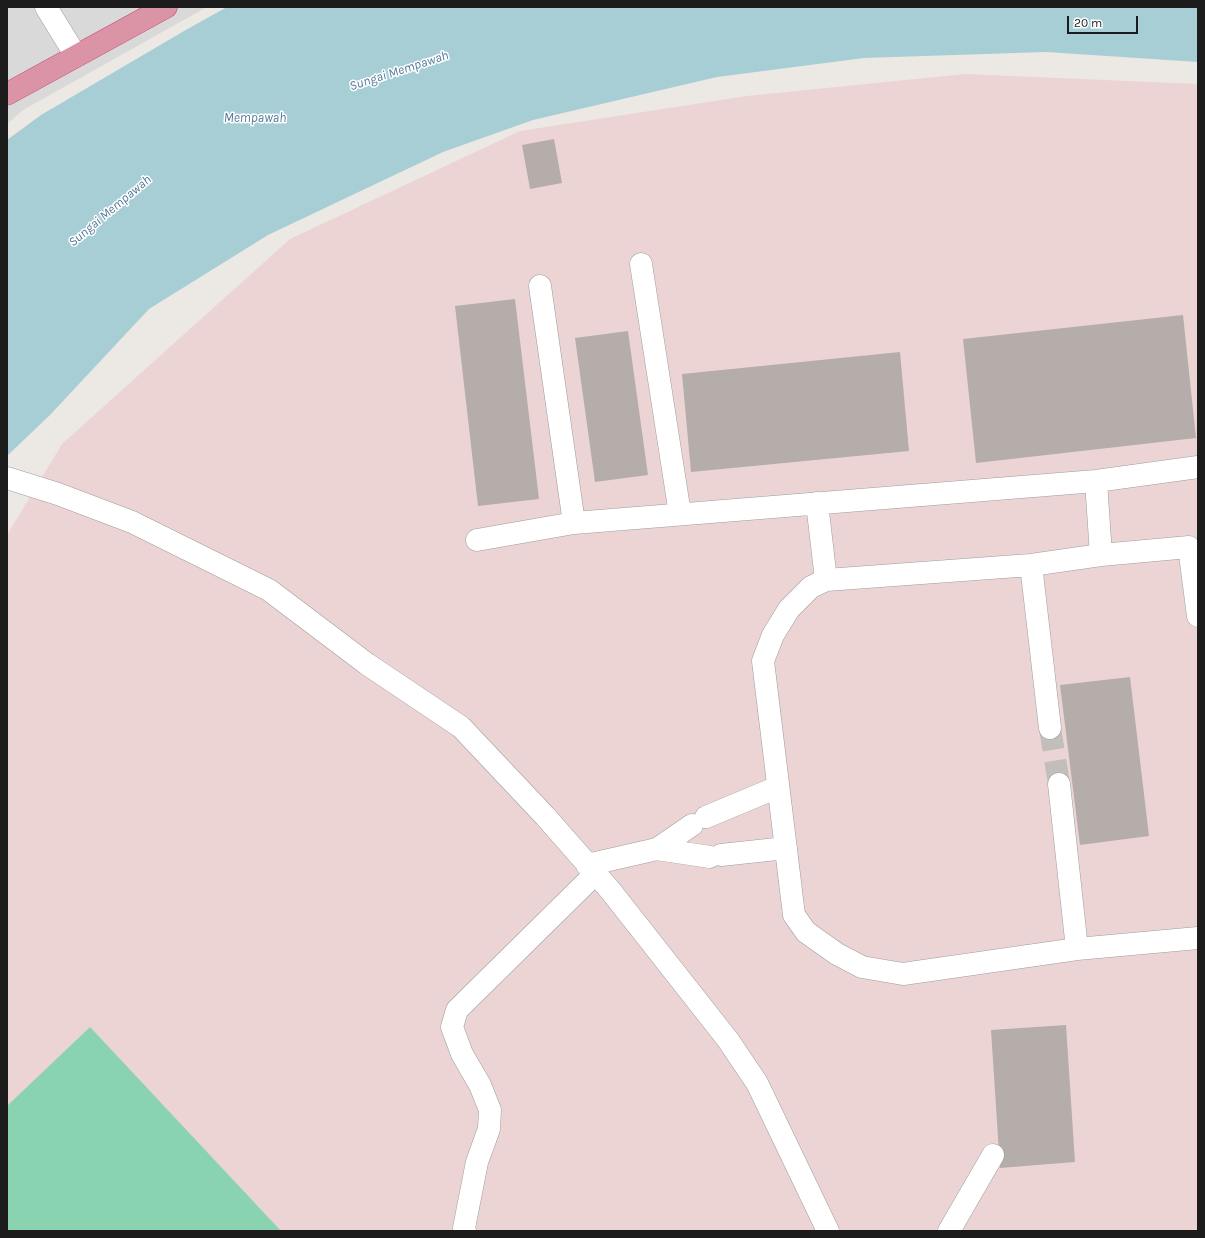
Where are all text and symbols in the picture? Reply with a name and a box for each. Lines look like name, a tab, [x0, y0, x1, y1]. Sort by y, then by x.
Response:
scale bar	[1069, 8, 1140, 34]
text: 20 m	[1074, 16, 1102, 30]
water label: Sungai Mempawah	[348, 48, 450, 94]
water label: Mempawah	[224, 110, 286, 126]
water label: Sungai Mempawah	[65, 172, 155, 250]

